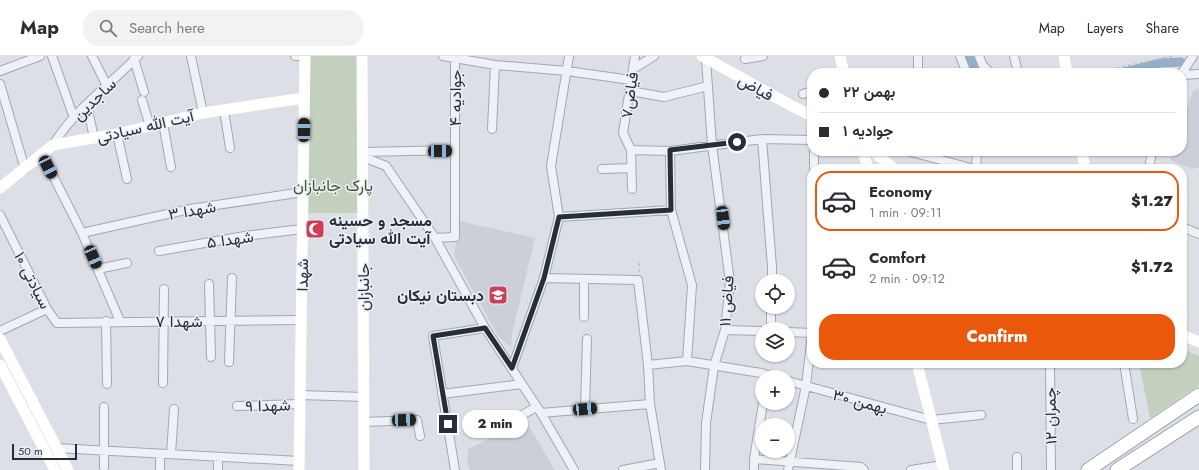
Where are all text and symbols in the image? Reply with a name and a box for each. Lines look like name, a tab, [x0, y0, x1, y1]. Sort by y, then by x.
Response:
search box	[83, 10, 363, 46]
text: Map	[20, 14, 59, 41]
icon: search	[97, 17, 119, 39]
text: Search here	[129, 17, 205, 39]
text: Map	[1039, 18, 1065, 38]
text: Layers	[1087, 18, 1123, 38]
text: Share	[1145, 18, 1179, 38]
street label: فیاض	[734, 68, 778, 107]
street label: جوادیه ۴	[444, 70, 467, 126]
street label: فیاض۷	[615, 70, 644, 120]
street label: ساجدین	[67, 73, 121, 126]
text: بهمن ۲۲	[843, 81, 895, 103]
street label: آیت الله سیادتی	[94, 104, 197, 149]
car	[298, 118, 310, 142]
text: جوادیه ۱	[843, 120, 893, 142]
route start	[728, 133, 746, 151]
car	[428, 145, 452, 157]
car	[37, 154, 59, 180]
park label: پارک جانبازان	[293, 174, 373, 197]
text: Economy	[869, 181, 932, 203]
icon: car	[821, 183, 857, 219]
text: $1.27	[1131, 190, 1173, 212]
street label: شهدا ۳	[166, 195, 218, 226]
text: 1 min · 09:11	[869, 203, 942, 222]
car	[716, 205, 730, 231]
place label: مسجد و حسینه آیت الله سیادتی	[329, 209, 432, 250]
mosque icon: مسجد و حسینه آیت الله سیادتی	[304, 218, 326, 240]
street label: شهدا ۵	[205, 225, 255, 254]
car	[83, 244, 103, 270]
text: Comfort	[869, 247, 926, 269]
street label: سیادتی ۱۰	[8, 248, 57, 313]
icon: car	[821, 249, 857, 285]
text: $1.72	[1131, 256, 1173, 278]
street label: شهدا	[291, 258, 314, 292]
street label: جانبازان	[352, 263, 375, 311]
text: 2 min · 09:12	[869, 269, 945, 288]
map controls	[755, 274, 795, 458]
button: locate	[755, 274, 795, 314]
street label: فیاض ۱۱	[713, 275, 740, 327]
place label: دبستان نیکان	[397, 284, 484, 307]
school or university icon: دبستان نیکان	[487, 284, 509, 306]
street label: شهدا ۷	[155, 310, 203, 333]
button: Confirm	[819, 314, 1175, 360]
button: layers	[755, 322, 795, 362]
button: +	[755, 370, 795, 410]
street label: بهمن ۳۰	[830, 383, 890, 420]
street label: چمران ۱۲	[1038, 387, 1062, 445]
street label: شهدا ۹	[245, 393, 291, 418]
car	[573, 402, 597, 416]
callout: 2 min	[462, 410, 528, 438]
car	[392, 414, 416, 426]
text: 2 min	[478, 414, 512, 433]
route end	[439, 415, 457, 433]
button: −	[755, 418, 795, 458]
scale bar	[12, 442, 77, 461]
text: 50 m	[18, 443, 43, 459]

